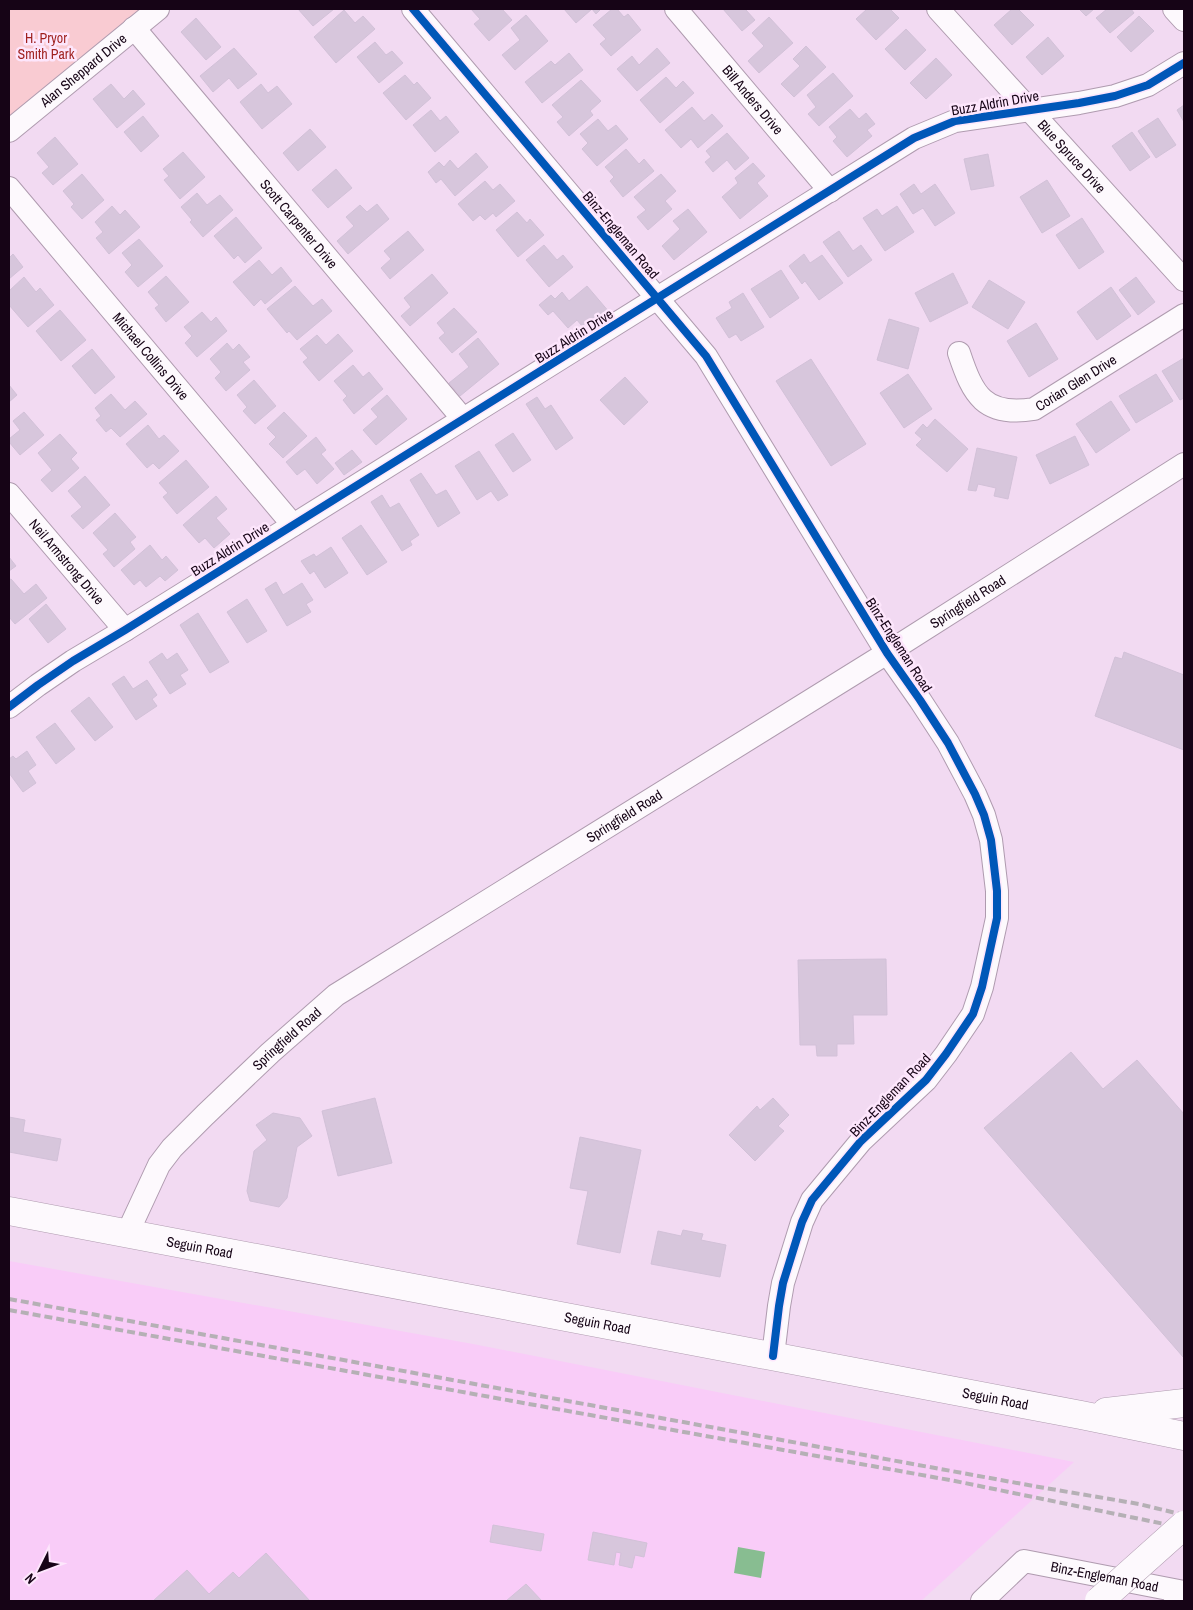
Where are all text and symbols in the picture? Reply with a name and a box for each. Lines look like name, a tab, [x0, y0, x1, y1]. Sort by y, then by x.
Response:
park label: H. Pryor Smith Park	[18, 29, 75, 63]
street label: Alan Sheppard Drive	[36, 29, 130, 112]
street label: Bill Anders Drive	[718, 61, 787, 138]
street label: Buzz Aldrin Drive	[950, 86, 1040, 120]
street label: Blue Spruce Drive	[1034, 116, 1110, 197]
street label: Scott Carpenter Drive	[256, 176, 342, 272]
street label: Binz-Engleman Road	[579, 187, 663, 283]
street label: Buzz Aldrin Drive	[532, 305, 616, 367]
street label: Michael Collins Drive	[109, 309, 193, 404]
street label: Corian Glen Drive	[1032, 351, 1120, 415]
street label: Neil Armstrong Drive	[25, 515, 108, 608]
street label: Buzz Aldrin Drive	[188, 518, 272, 580]
street label: Springfield Road	[926, 571, 1009, 632]
street label: Binz-Engleman Road	[862, 594, 936, 696]
street label: Springfield Road	[583, 786, 666, 847]
street label: Springfield Road	[249, 1003, 325, 1074]
street label: Binz-Engleman Road	[846, 1049, 934, 1141]
street label: Seguin Road	[165, 1232, 234, 1262]
street label: Seguin Road	[563, 1308, 632, 1338]
street label: Seguin Road	[961, 1384, 1030, 1414]
north arrow	[15, 1545, 65, 1595]
street label: Binz-Engleman Road	[1049, 1557, 1160, 1596]
text: N	[21, 1570, 40, 1588]

